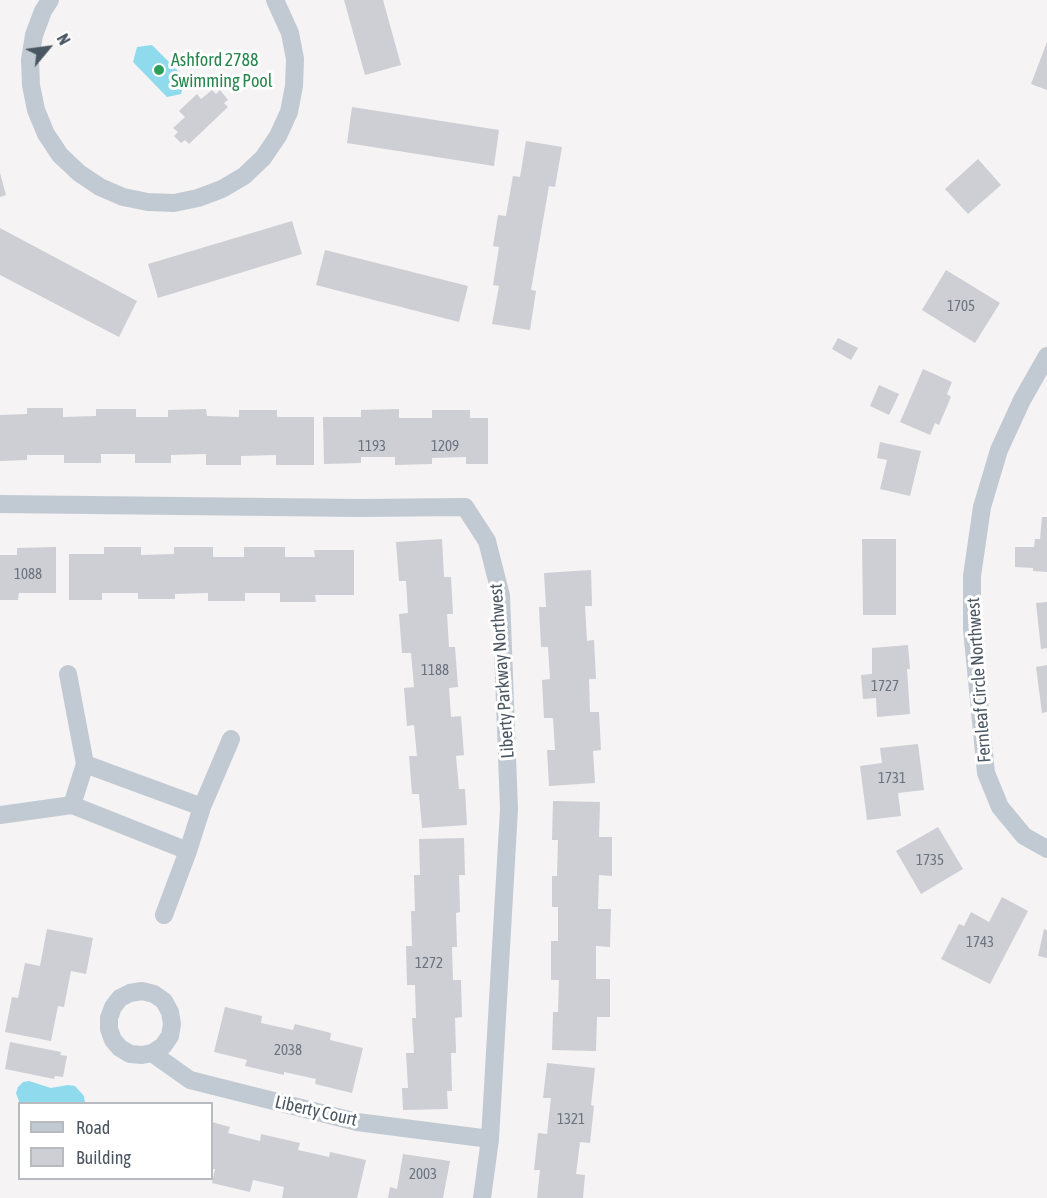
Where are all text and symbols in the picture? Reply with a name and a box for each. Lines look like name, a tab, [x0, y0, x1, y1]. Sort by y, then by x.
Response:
north arrow	[18, 18, 78, 78]
text: N	[54, 31, 74, 48]
place label: Ashford 2788 Swimming Pool	[171, 49, 273, 92]
marker: Ashford 2788 Swimming Pool	[152, 63, 166, 77]
house number: 1705	[947, 297, 975, 315]
house number: 1193	[358, 437, 386, 455]
house number: 1209	[431, 437, 459, 455]
house number: 1088	[14, 565, 42, 583]
street label: Liberty Parkway Northwest	[485, 583, 519, 759]
street label: Fernleaf Circle Northwest	[962, 597, 996, 763]
house number: 1188	[421, 661, 449, 679]
house number: 1727	[871, 677, 899, 695]
house number: 1731	[878, 769, 906, 787]
house number: 1735	[916, 851, 944, 869]
house number: 1743	[966, 933, 994, 951]
house number: 1272	[415, 954, 443, 972]
house number: 2038	[274, 1041, 302, 1059]
street label: Liberty Court	[273, 1091, 359, 1131]
legend	[18, 1102, 213, 1180]
house number: 1321	[557, 1110, 585, 1128]
text: Road	[76, 1117, 110, 1138]
text: Building	[76, 1147, 131, 1168]
house number: 2003	[409, 1165, 437, 1183]

